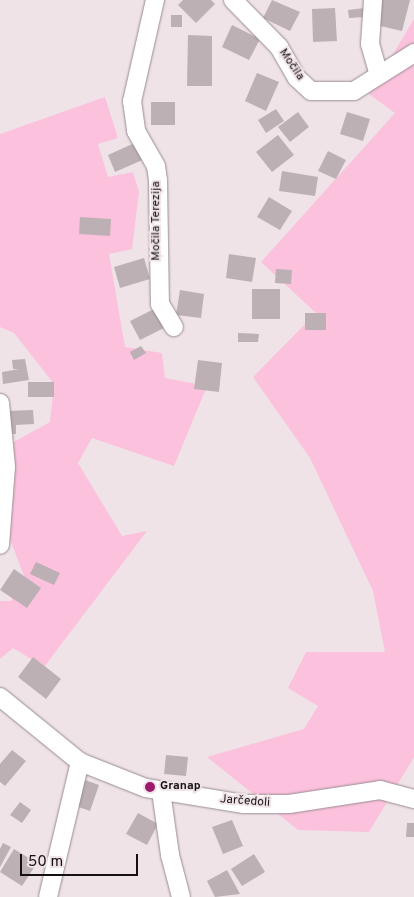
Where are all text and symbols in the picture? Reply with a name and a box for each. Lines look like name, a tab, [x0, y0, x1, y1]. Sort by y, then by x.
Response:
street label: Močila	[275, 46, 307, 84]
street label: Močila Terezija	[150, 181, 164, 261]
place label: Granap	[160, 780, 201, 794]
marker: Granap	[144, 781, 156, 793]
street label: Jarčedoli	[219, 793, 271, 811]
scale bar	[22, 844, 140, 876]
text: 50 m	[28, 853, 63, 872]

